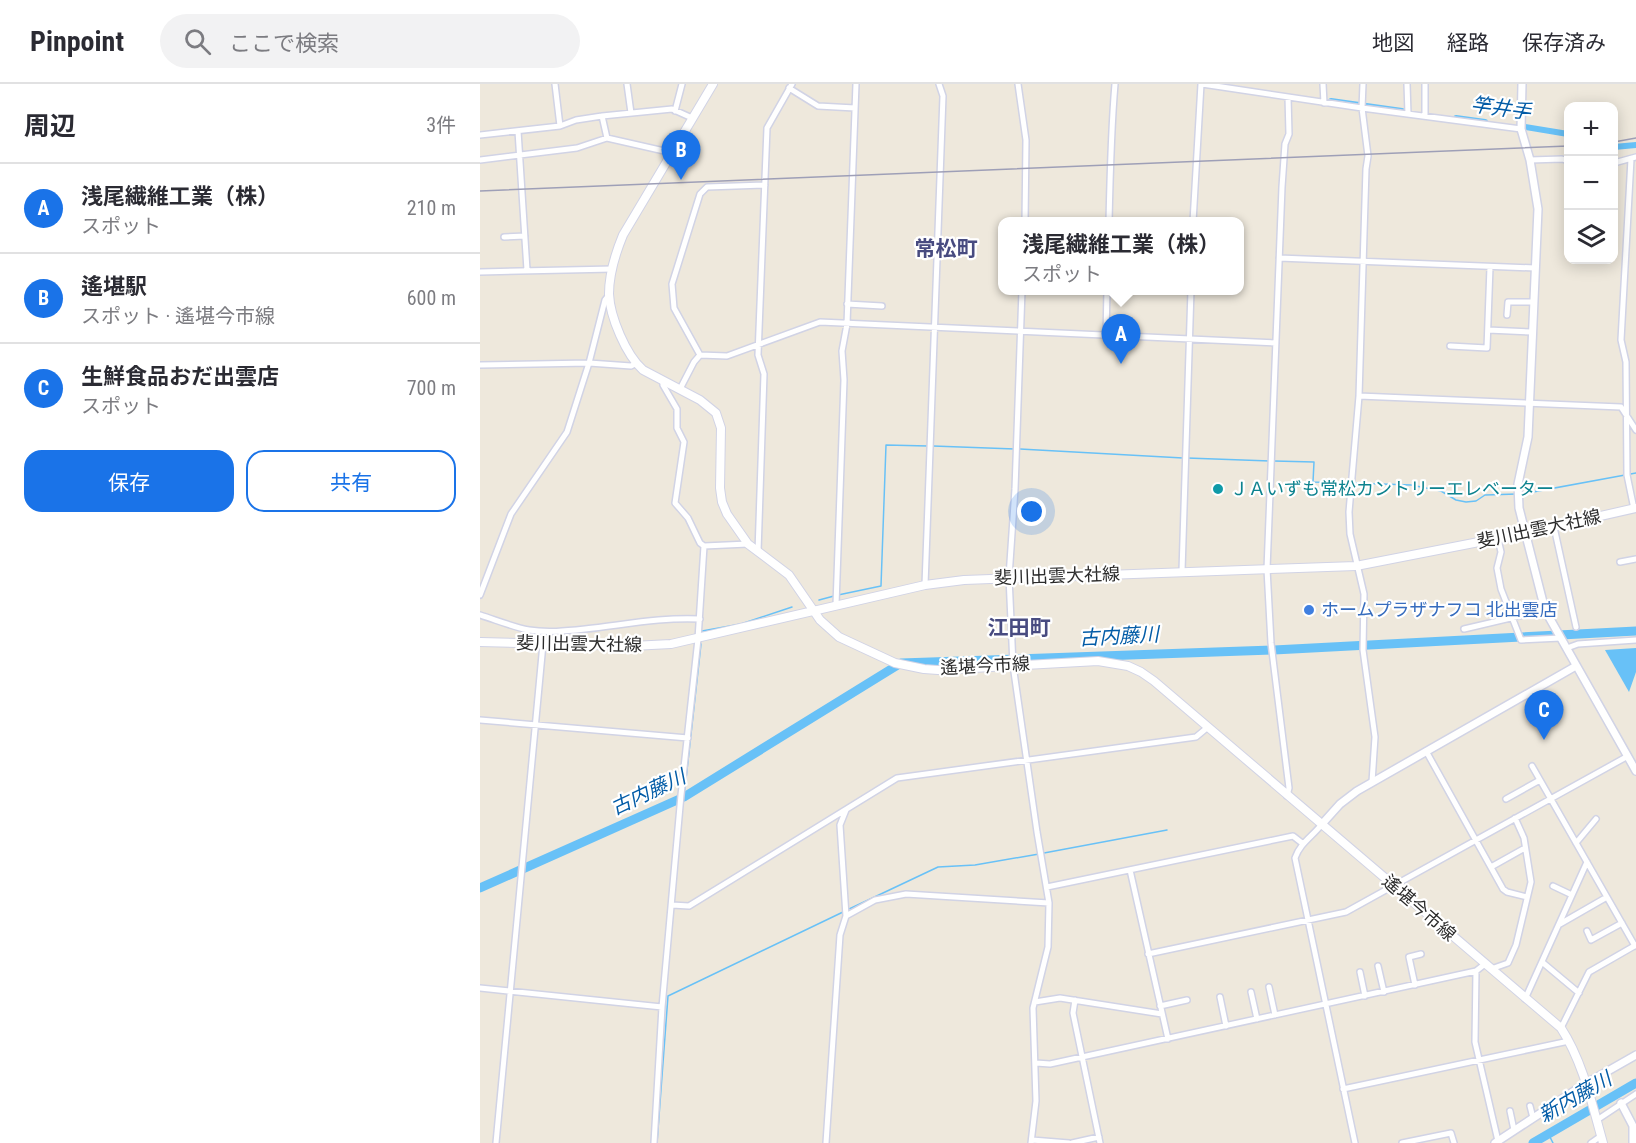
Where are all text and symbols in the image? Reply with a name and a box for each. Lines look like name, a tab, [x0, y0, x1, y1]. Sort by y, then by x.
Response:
search box	[160, 14, 580, 68]
text: Pinpoint	[30, 25, 124, 58]
icon: search	[181, 25, 214, 58]
text: ここで検索	[229, 31, 339, 56]
text: 地図	[1372, 31, 1414, 55]
text: 経路	[1447, 31, 1489, 55]
text: 保存済み	[1522, 31, 1606, 55]
water label: 竿井手	[1470, 92, 1533, 124]
map controls	[1564, 102, 1618, 264]
button: +	[1564, 102, 1618, 156]
text: 周辺	[24, 111, 76, 141]
text: 3件	[426, 113, 456, 137]
pin: B	[662, 130, 700, 180]
button: −	[1564, 156, 1618, 210]
text: 浅尾繊維工業（株）	[81, 184, 279, 209]
text: A	[38, 196, 49, 220]
text: 210 m	[407, 196, 456, 220]
button: layers	[1564, 210, 1618, 264]
text: スポット	[81, 214, 161, 238]
popup	[998, 217, 1244, 295]
text: 浅尾繊維工業（株）	[1022, 232, 1220, 257]
district label: 常松町	[915, 237, 978, 261]
text: スポット	[1022, 262, 1102, 286]
text: 遙堪駅	[81, 274, 147, 299]
text: B	[38, 286, 49, 310]
text: 600 m	[407, 286, 456, 310]
text: スポット · 遙堪今市線	[81, 304, 275, 328]
pin: A	[1102, 314, 1140, 364]
text: 生鮮食品おだ出雲店	[81, 364, 279, 389]
text: C	[38, 376, 49, 400]
text: 700 m	[407, 376, 456, 400]
text: スポット	[81, 394, 161, 418]
button: 保存	[24, 450, 234, 512]
button: 共有	[246, 450, 456, 512]
place label: ＪＡいずも常松カントリーエレベーター	[1230, 478, 1554, 499]
marker: ＪＡいずも常松カントリーエレベーター	[1211, 482, 1225, 496]
your location	[1017, 497, 1046, 526]
street label: 斐川出雲大社線	[1475, 505, 1603, 552]
street label: 斐川出雲大社線	[994, 563, 1120, 588]
place label: ホームプラザナフコ 北出雲店	[1321, 599, 1558, 620]
marker: ホームプラザナフコ 北出雲店	[1302, 603, 1316, 617]
district label: 江田町	[988, 616, 1051, 640]
water label: 古内藤川	[1078, 622, 1162, 650]
street label: 斐川出雲大社線	[516, 632, 642, 655]
street label: 遙堪今市線	[939, 653, 1030, 678]
pin: C	[1524, 690, 1564, 740]
water label: 古内藤川	[607, 763, 691, 820]
street label: 遙堪今市線	[1378, 870, 1460, 945]
water label: 新内藤川	[1534, 1066, 1617, 1127]

